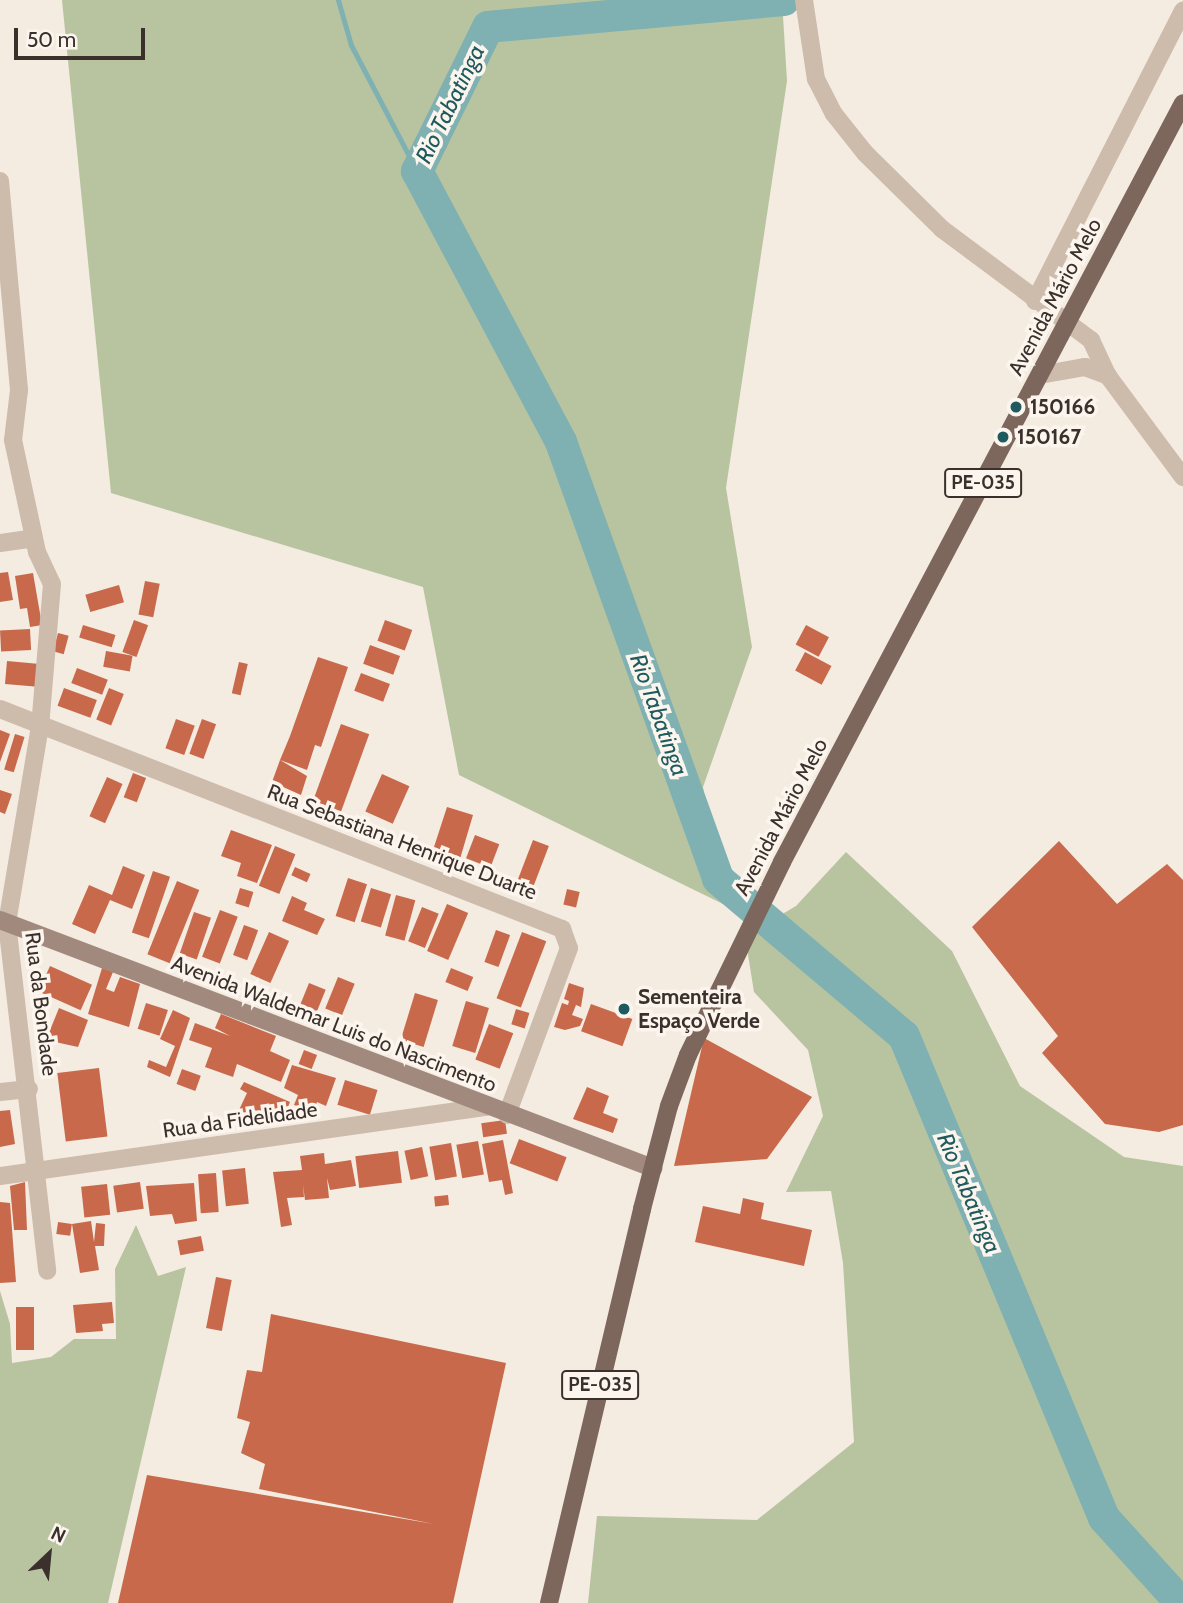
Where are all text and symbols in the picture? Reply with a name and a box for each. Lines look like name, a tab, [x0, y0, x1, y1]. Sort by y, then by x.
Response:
scale bar	[18, 14, 149, 58]
text: 50 m	[27, 27, 76, 52]
water label: Rio Tabatinga	[410, 40, 490, 168]
street label: Avenida Mário Melo	[1003, 214, 1107, 380]
place label: 150166	[1030, 394, 1095, 420]
marker: 150166	[1008, 399, 1024, 415]
place label: 150167	[1017, 424, 1081, 450]
marker: 150167	[995, 429, 1011, 445]
road number: PE-035	[943, 468, 1023, 498]
water label: Rio Tabatinga	[624, 650, 694, 780]
street label: Avenida Mário Melo	[729, 734, 833, 900]
street label: Rua Sebastiana Henrique Duarte	[264, 779, 540, 905]
street label: Rua da Bondade	[20, 931, 62, 1077]
street label: Avenida Waldemar Luis do Nascimento	[168, 950, 500, 1098]
place label: Sementeira Espaço Verde	[638, 984, 760, 1034]
marker: Sementeira Espaço Verde	[616, 1001, 632, 1017]
street label: Rua da Fidelidade	[161, 1097, 319, 1143]
water label: Rio Tabatinga	[931, 1129, 1007, 1257]
road number: PE-035	[560, 1370, 640, 1400]
north arrow	[14, 1519, 84, 1589]
text: N	[47, 1521, 70, 1548]

